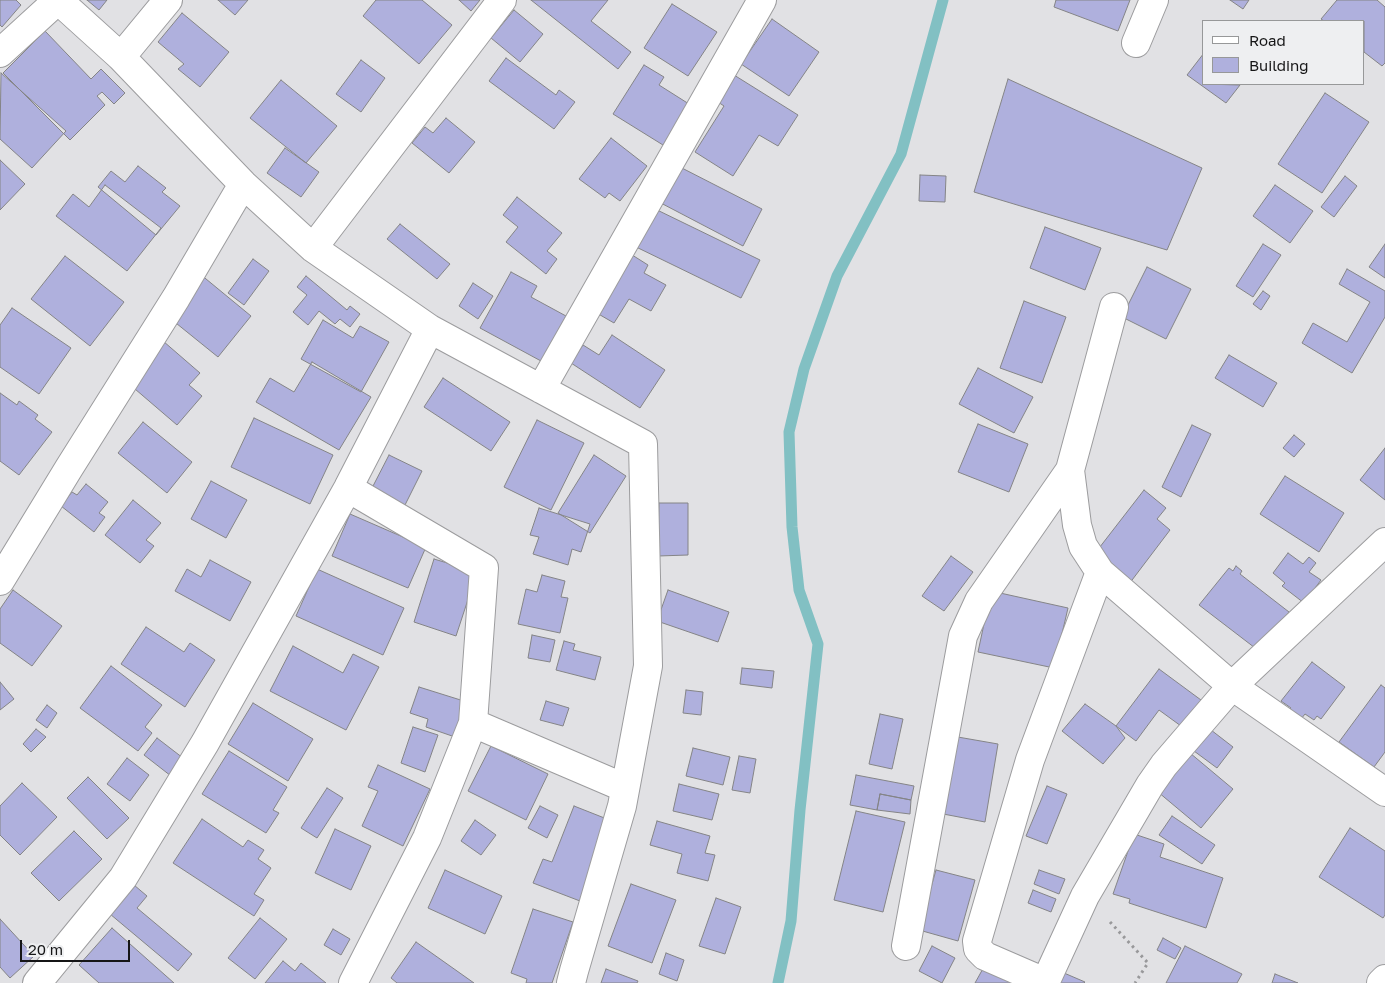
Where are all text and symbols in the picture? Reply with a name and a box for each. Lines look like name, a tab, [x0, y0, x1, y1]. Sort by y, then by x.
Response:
legend	[1202, 20, 1365, 85]
text: Road	[1249, 31, 1286, 49]
text: Building	[1249, 56, 1309, 74]
scale bar	[22, 930, 132, 962]
text: 20 m	[28, 940, 63, 958]

